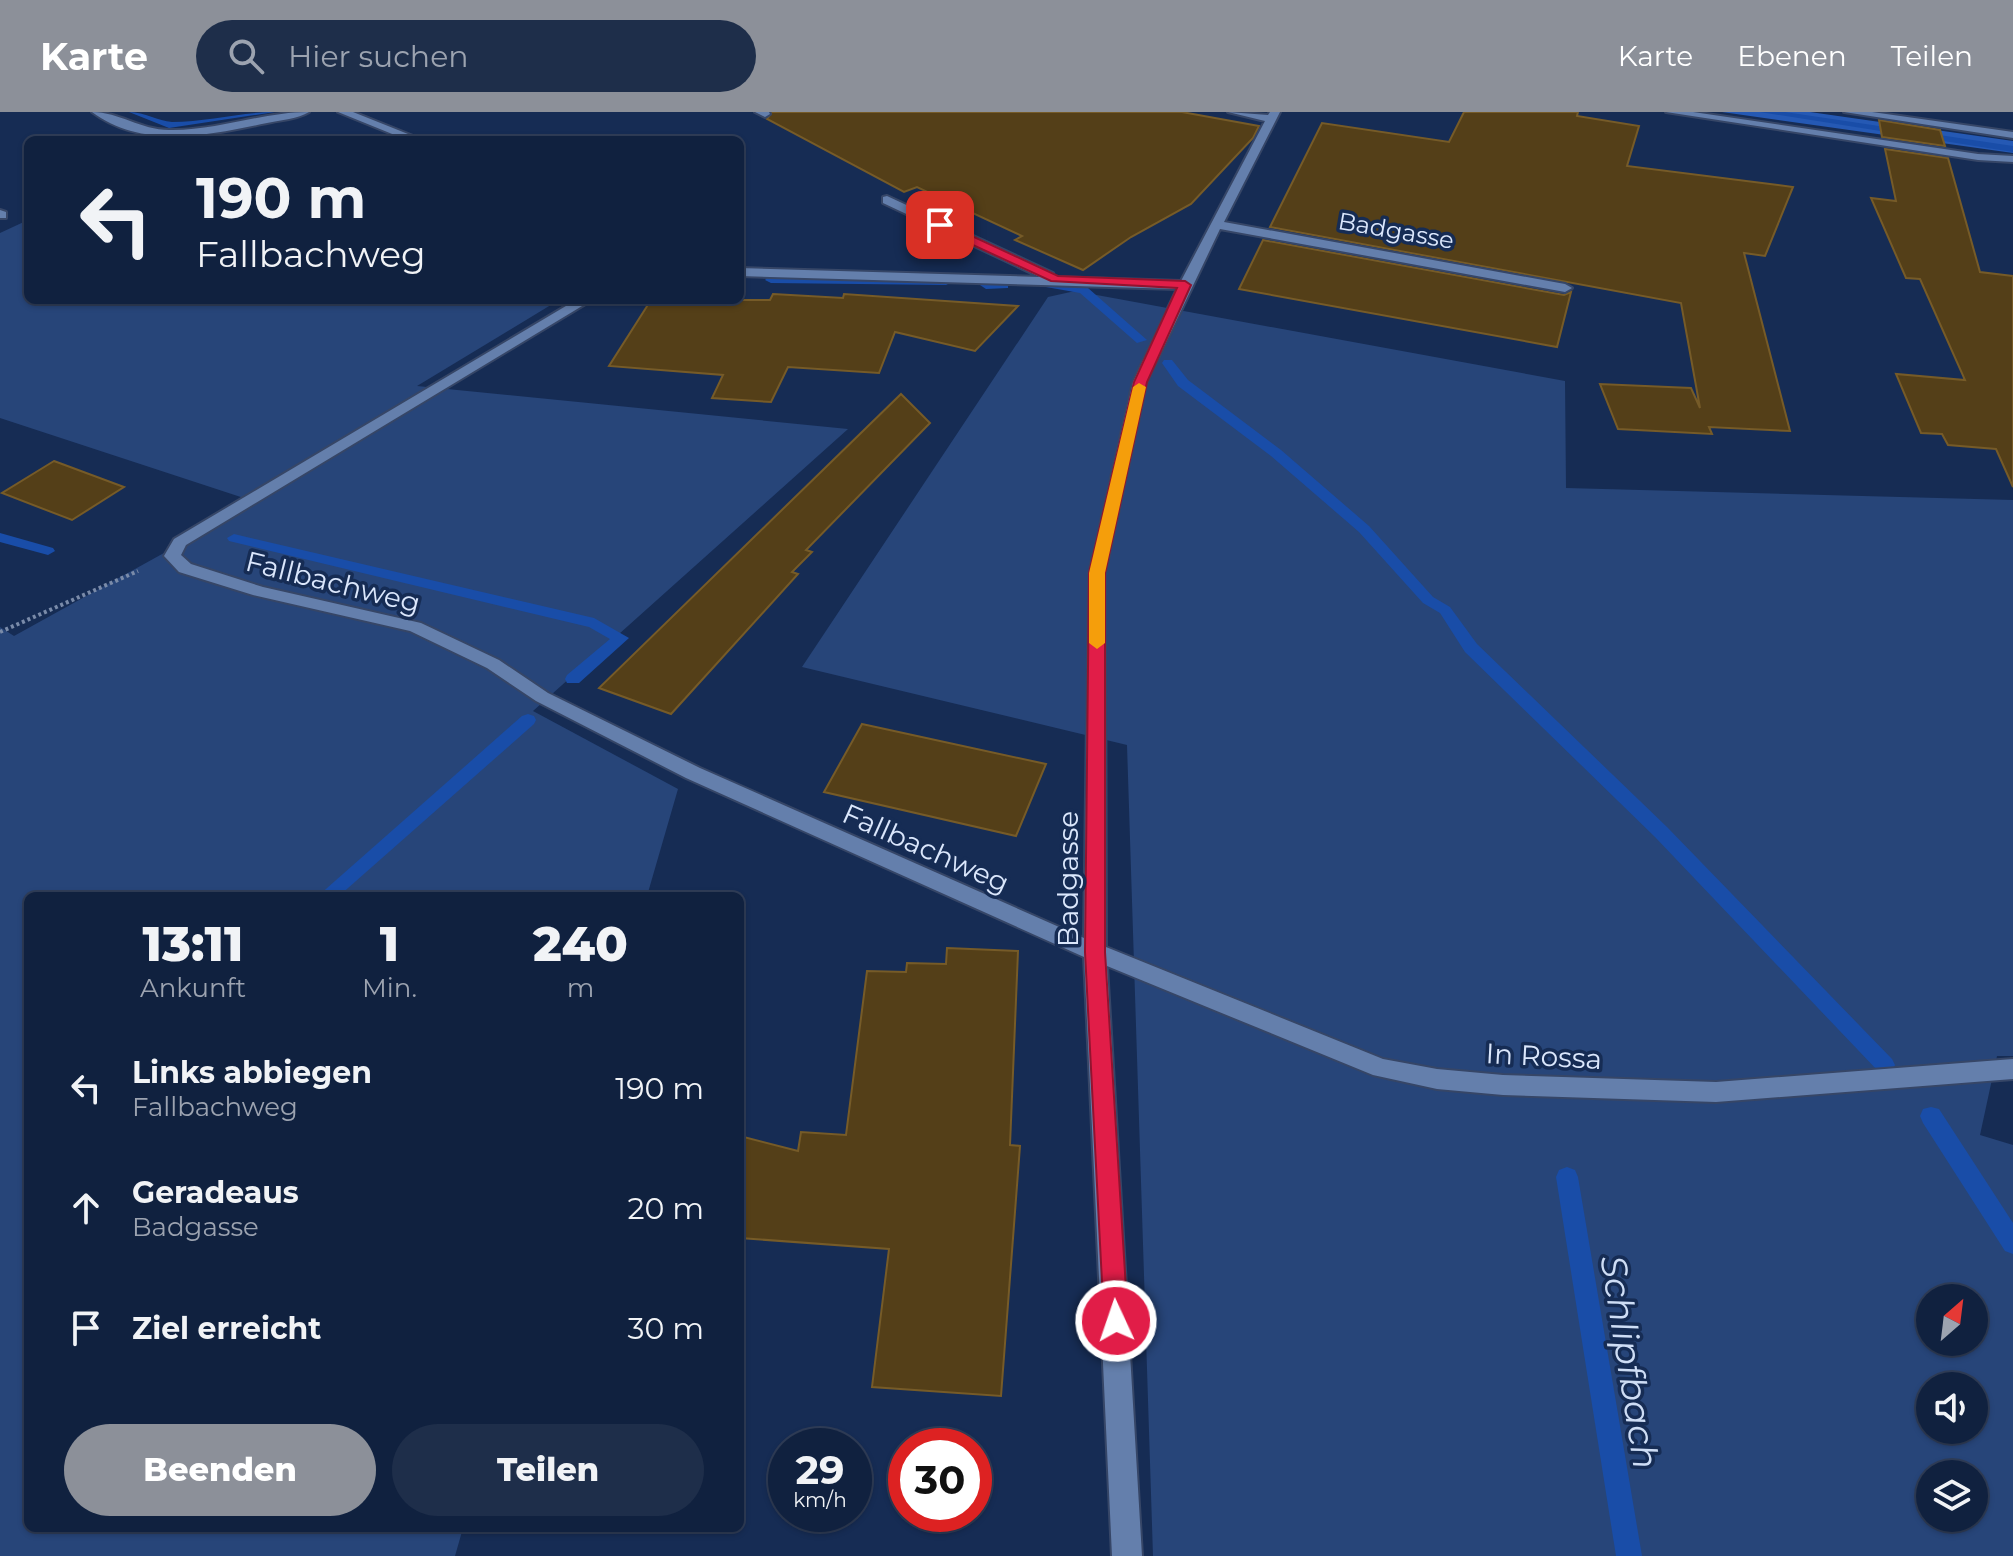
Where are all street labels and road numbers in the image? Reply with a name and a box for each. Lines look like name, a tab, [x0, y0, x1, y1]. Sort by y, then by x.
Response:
street label: Badgasse	[1336, 206, 1456, 255]
street label: Fallbachweg	[242, 544, 424, 620]
street label: Fallbachweg	[838, 796, 1014, 900]
street label: Badgasse	[1051, 811, 1085, 947]
street label: In Rossa	[1485, 1036, 1603, 1076]

